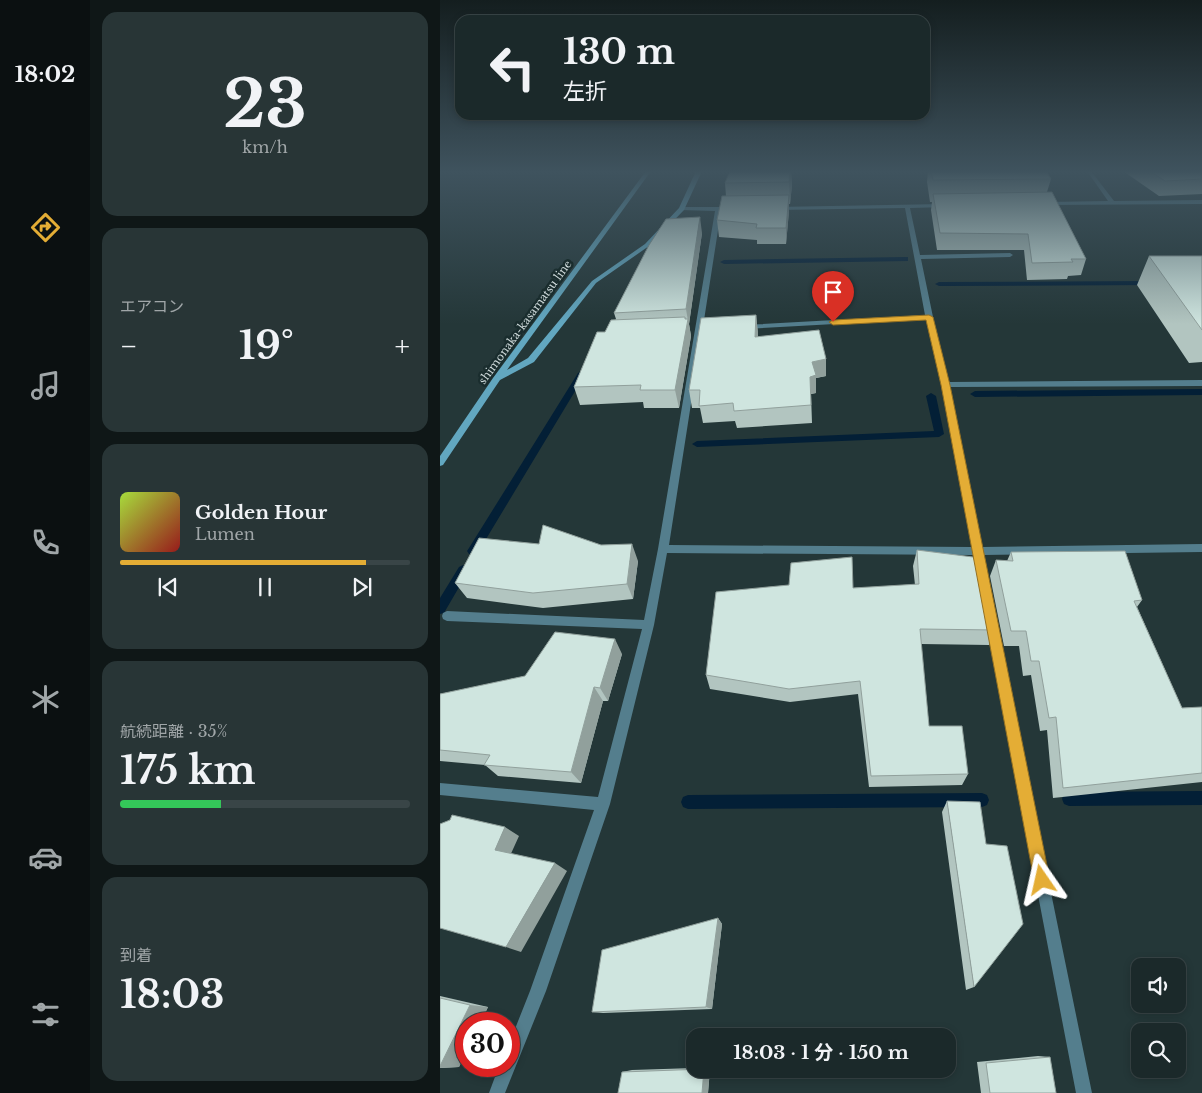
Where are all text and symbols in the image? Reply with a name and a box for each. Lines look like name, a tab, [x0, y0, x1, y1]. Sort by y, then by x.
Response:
text: 130 m	[563, 30, 675, 73]
icon: left	[480, 35, 545, 100]
text: 18:02	[15, 61, 75, 88]
text: 23	[223, 64, 307, 145]
text: 左折	[563, 78, 607, 105]
text: km/h	[242, 137, 288, 157]
icon: directions	[28, 210, 63, 245]
street label: shimonaka-kasamatsu line	[475, 257, 575, 387]
pin	[812, 271, 854, 322]
icon: arrive	[819, 278, 847, 306]
text: エアコン	[120, 296, 184, 316]
text: 19°	[239, 322, 294, 369]
text: −	[120, 329, 138, 364]
text: +	[395, 329, 410, 364]
icon: music	[28, 368, 63, 403]
text: Golden Hour	[195, 501, 327, 524]
text: Lumen	[195, 524, 255, 544]
icon: phone	[28, 525, 63, 560]
icon: previous	[154, 573, 182, 601]
icon: pause	[251, 573, 279, 601]
icon: next	[348, 573, 376, 601]
icon: climate	[28, 682, 63, 717]
text: 航続距離 · 35%	[120, 721, 227, 741]
text: 175 km	[120, 747, 256, 794]
icon: car	[28, 840, 63, 875]
position arrow	[1015, 853, 1067, 905]
text: 到着	[120, 945, 152, 965]
map controls	[1131, 958, 1186, 1078]
button: sound	[1131, 958, 1186, 1013]
text: 18:03	[120, 971, 224, 1018]
icon: filters	[28, 997, 63, 1032]
speed limit sign: 30	[455, 1012, 520, 1077]
button: search	[1131, 1023, 1186, 1078]
text: 18:03 · 1 分 · 150 m	[733, 1041, 909, 1064]

